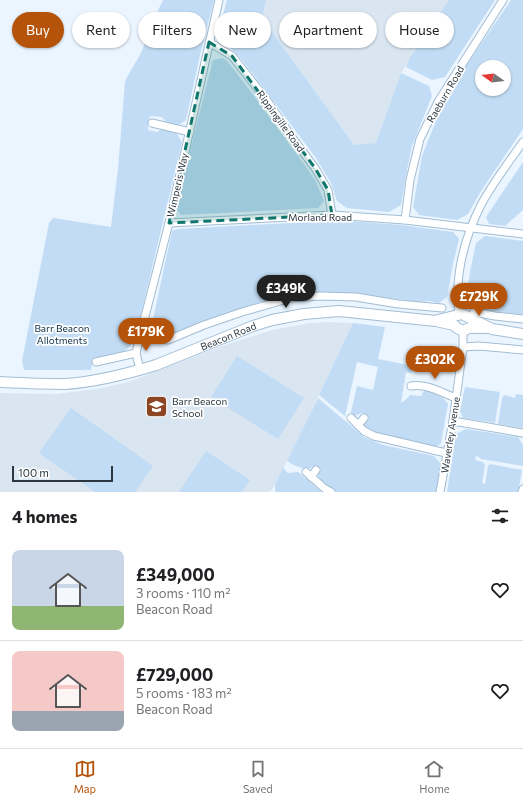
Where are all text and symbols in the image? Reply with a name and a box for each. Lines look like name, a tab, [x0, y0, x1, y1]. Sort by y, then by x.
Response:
chip: Buy	[12, 12, 64, 48]
chip: Rent	[72, 12, 130, 48]
chip: Filters	[138, 12, 206, 48]
chip: New	[214, 12, 271, 48]
chip: Apartment	[279, 12, 377, 48]
chip: House	[385, 12, 454, 48]
north arrow	[475, 60, 511, 96]
map controls	[475, 60, 511, 96]
street label: Raeburn Road	[424, 63, 466, 125]
street label: Rippingille Road	[255, 88, 307, 154]
street label: Wimperis Way	[164, 152, 190, 218]
street label: Morland Road	[288, 211, 352, 223]
pin: £349K	[258, 275, 314, 309]
text: £349K	[266, 280, 306, 296]
pin: £729K	[451, 283, 507, 317]
text: £729K	[459, 288, 499, 304]
pin: £179K	[118, 318, 174, 352]
street label: Beacon Road	[199, 319, 258, 353]
park label: Barr Beacon Allotments	[34, 322, 90, 346]
text: £179K	[127, 323, 165, 339]
pin: £302K	[407, 346, 463, 380]
text: £302K	[415, 351, 455, 367]
school or university icon: Barr Beacon School	[144, 394, 170, 420]
place label: Barr Beacon School	[172, 395, 227, 419]
street label: Waverley Avenue	[438, 396, 462, 474]
scale bar	[12, 464, 113, 483]
text: 100 m	[18, 466, 49, 479]
icon: filters	[489, 505, 511, 527]
text: 4 homes	[12, 506, 77, 527]
text: £349,000	[136, 564, 215, 585]
icon: home	[44, 566, 92, 614]
icon: heart	[489, 579, 511, 601]
text: 3 rooms · 110 m²	[136, 585, 230, 601]
text: Beacon Road	[136, 601, 213, 617]
text: £729,000	[136, 664, 213, 685]
icon: home	[44, 667, 92, 715]
icon: heart	[489, 680, 511, 702]
text: 5 rooms · 183 m²	[136, 685, 232, 701]
text: Beacon Road	[136, 701, 213, 717]
tab: Map	[73, 758, 96, 795]
tab: Saved	[243, 758, 273, 795]
tab: Home	[419, 758, 450, 795]

